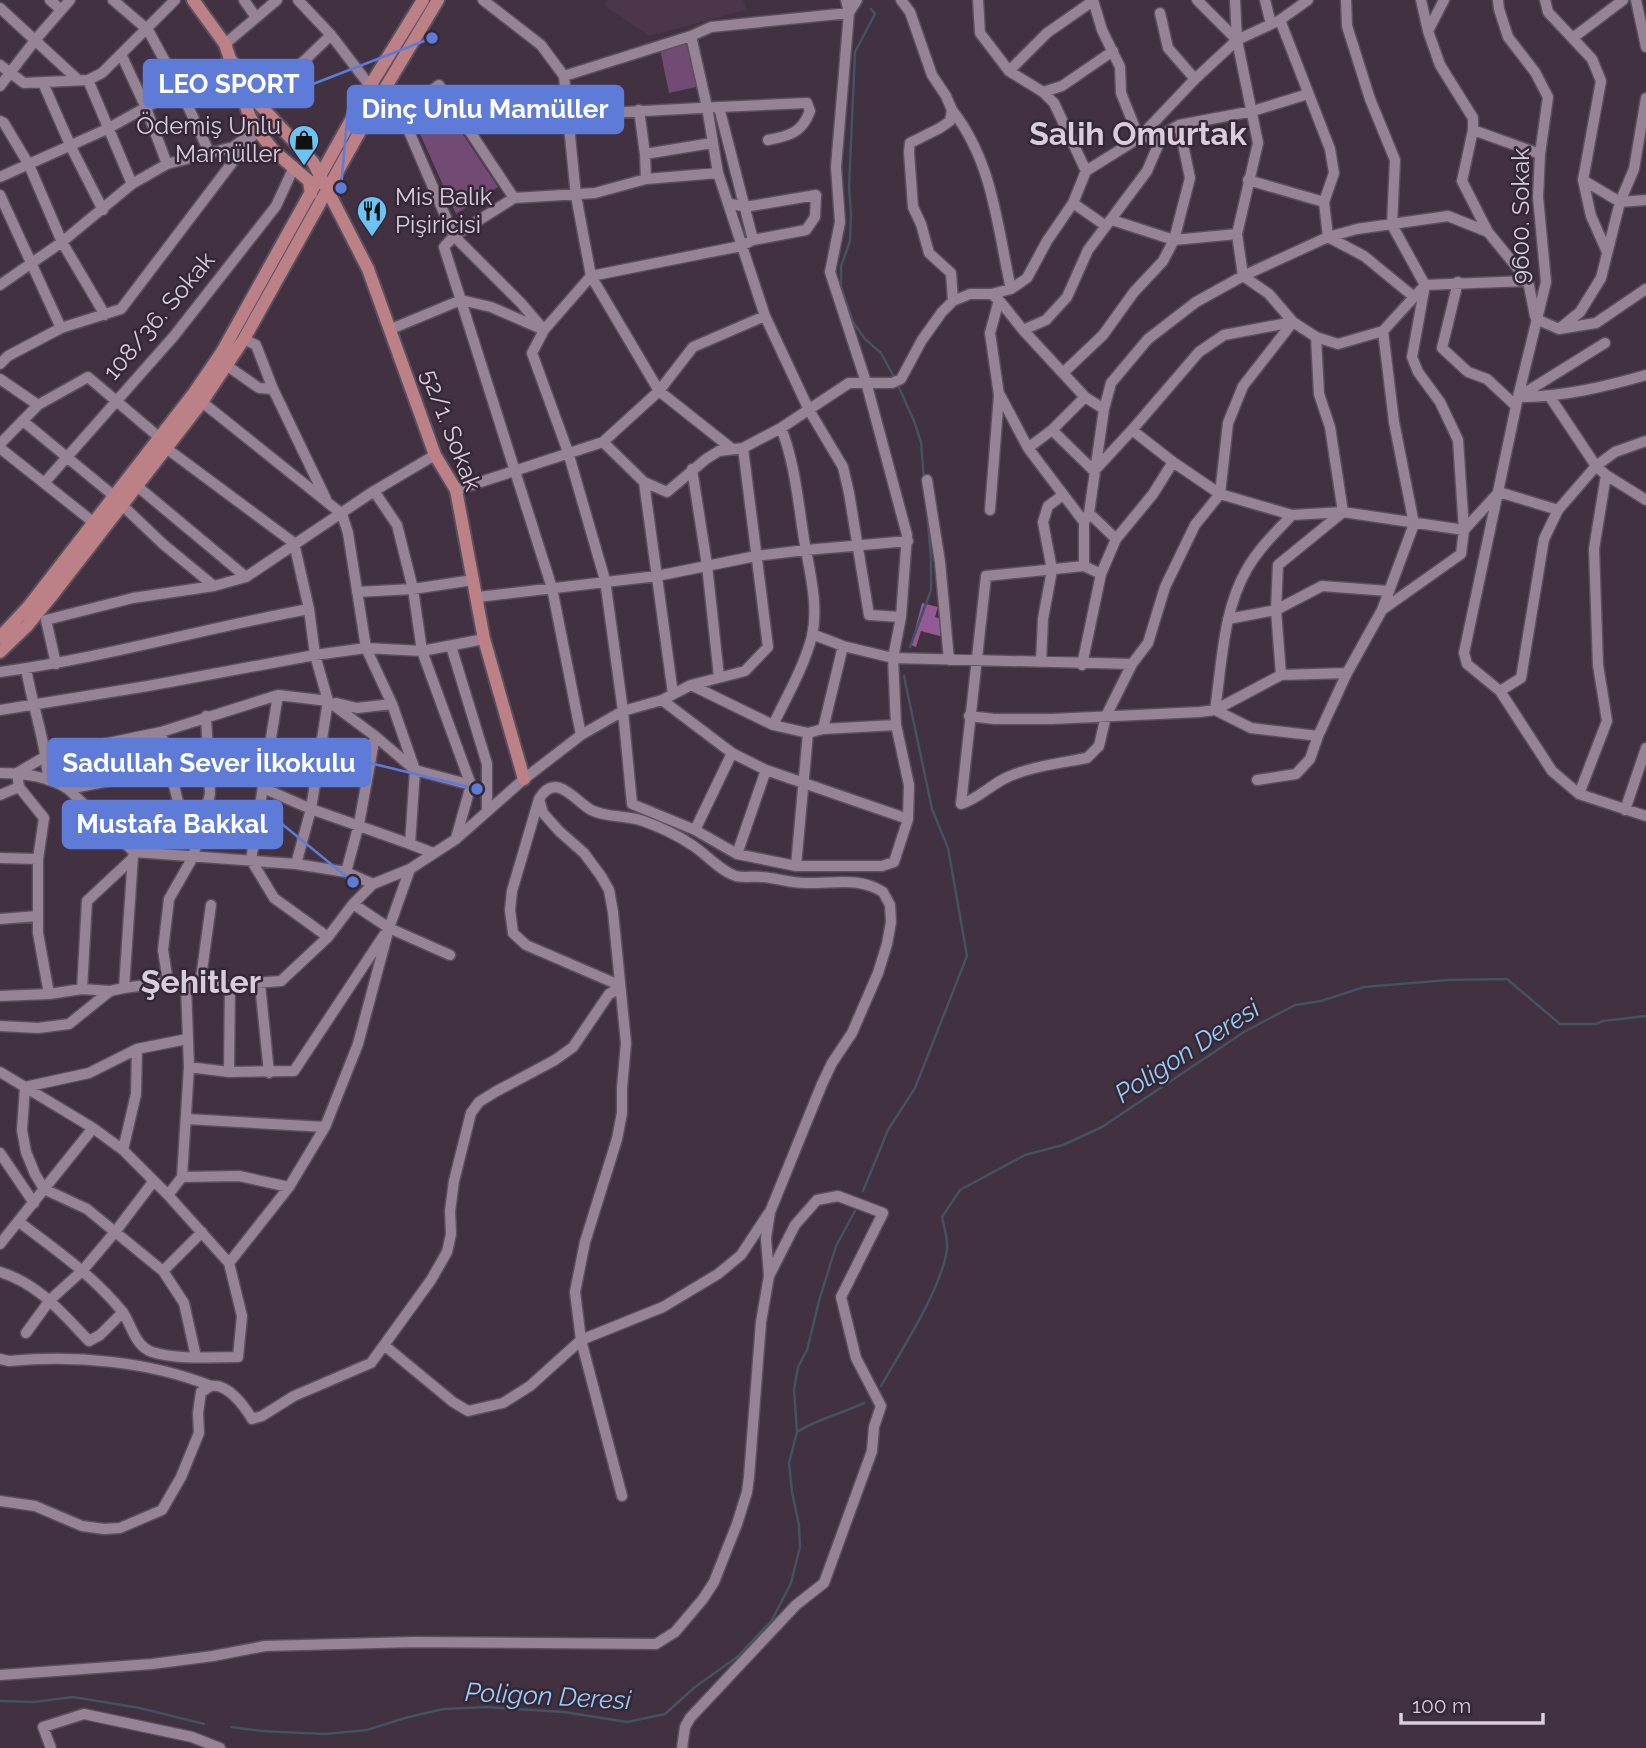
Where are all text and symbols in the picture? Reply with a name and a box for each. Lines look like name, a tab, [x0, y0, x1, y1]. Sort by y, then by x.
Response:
callout: LEO SPORT	[144, 60, 313, 107]
text: LEO SPORT	[158, 69, 300, 99]
callout: Dinç Unlu Mamüller	[348, 86, 623, 133]
text: Dinç Unlu Mamüller	[362, 94, 608, 124]
place label: Ödemiş Unlu Mamüller	[136, 111, 282, 168]
district label: Salih Omurtak	[1029, 115, 1247, 152]
shop icon: Ödemiş Unlu Mamüller	[287, 123, 321, 167]
street label: 9600. Sokak	[1506, 148, 1535, 284]
place label: Mis Balık Pişiricisi	[395, 182, 493, 239]
restaurant icon: Mis Balık Pişiricisi	[355, 194, 389, 238]
street label: 108/36. Sokak	[97, 246, 221, 386]
street label: 52/1. Sokak	[415, 365, 488, 495]
callout: Sadullah Sever İlkokulu	[48, 739, 370, 786]
text: Sadullah Sever İlkokulu	[62, 748, 356, 778]
callout: Mustafa Bakkal	[63, 801, 282, 848]
text: Mustafa Bakkal	[76, 809, 269, 839]
district label: Şehitler	[141, 963, 261, 1000]
water label: Poligon Deresi	[1109, 992, 1266, 1109]
water label: Poligon Deresi	[464, 1677, 633, 1715]
scale bar	[1401, 1682, 1543, 1726]
text: 100 m	[1412, 1693, 1471, 1718]

